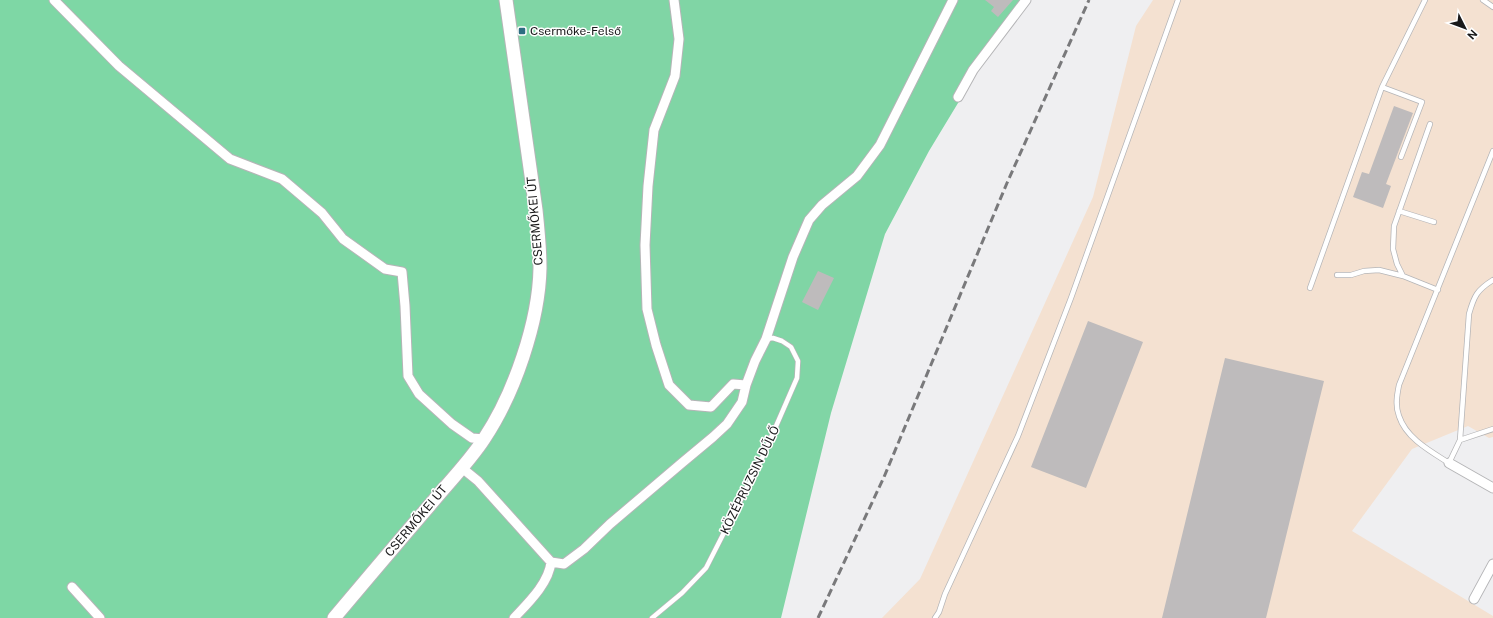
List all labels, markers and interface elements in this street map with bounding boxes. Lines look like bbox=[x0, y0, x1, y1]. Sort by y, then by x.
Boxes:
north arrow bbox=[1445, 8, 1485, 48]
place label: Csermőke-Felső bbox=[530, 24, 621, 38]
marker: Csermőke-Felső bbox=[517, 26, 527, 36]
text: N bbox=[1465, 27, 1480, 42]
street label: CSERMŐKEI ÚT bbox=[524, 176, 546, 266]
street label: KÖZÉPRUZSIN DŰLŐ bbox=[718, 423, 782, 537]
street label: CSERMŐKEI ÚT bbox=[382, 482, 450, 560]

